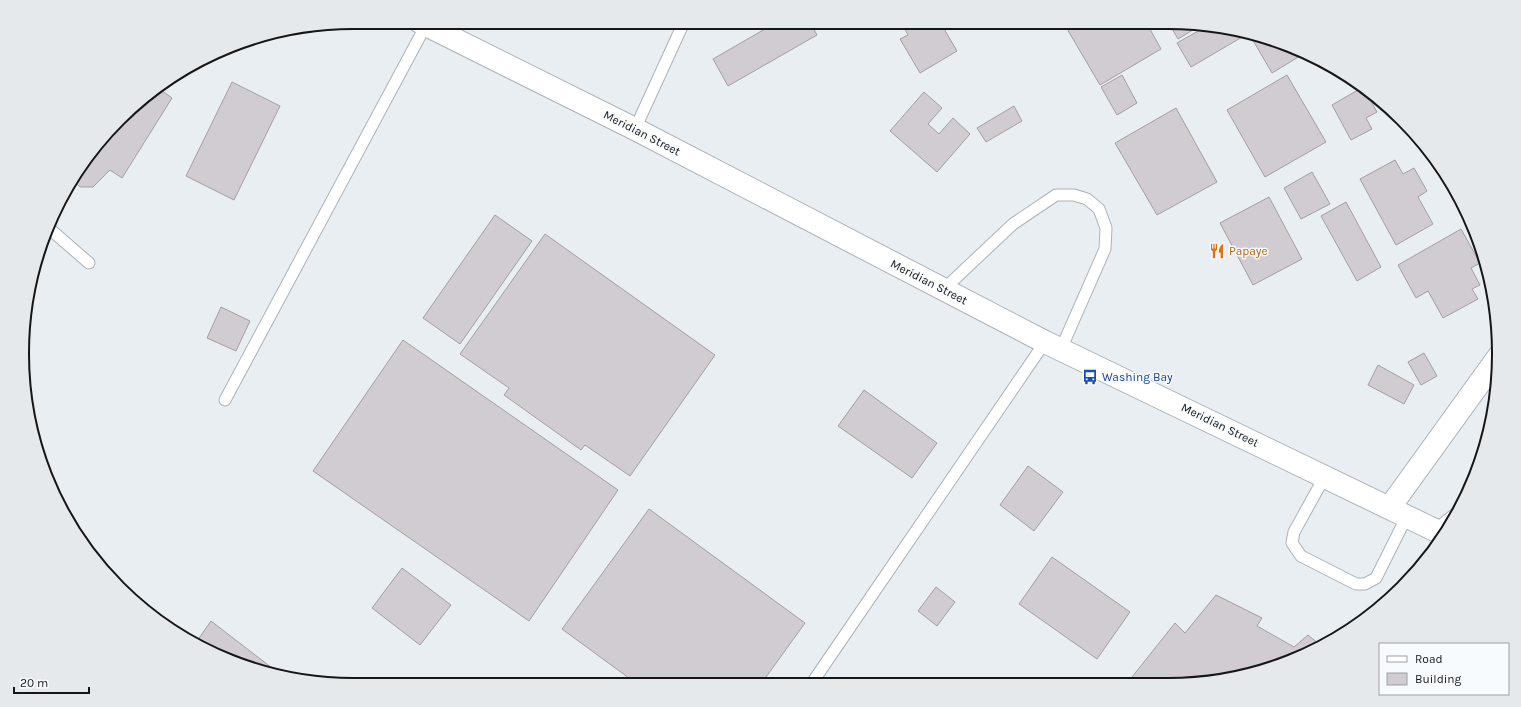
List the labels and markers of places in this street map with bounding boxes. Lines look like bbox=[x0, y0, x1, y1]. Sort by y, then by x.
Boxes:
restaurant icon: Papaye bbox=[1208, 242, 1226, 260]
place label: Papaye bbox=[1229, 244, 1268, 258]
bus stop icon: Washing Bay bbox=[1081, 368, 1099, 386]
place label: Washing Bay bbox=[1102, 370, 1173, 384]

